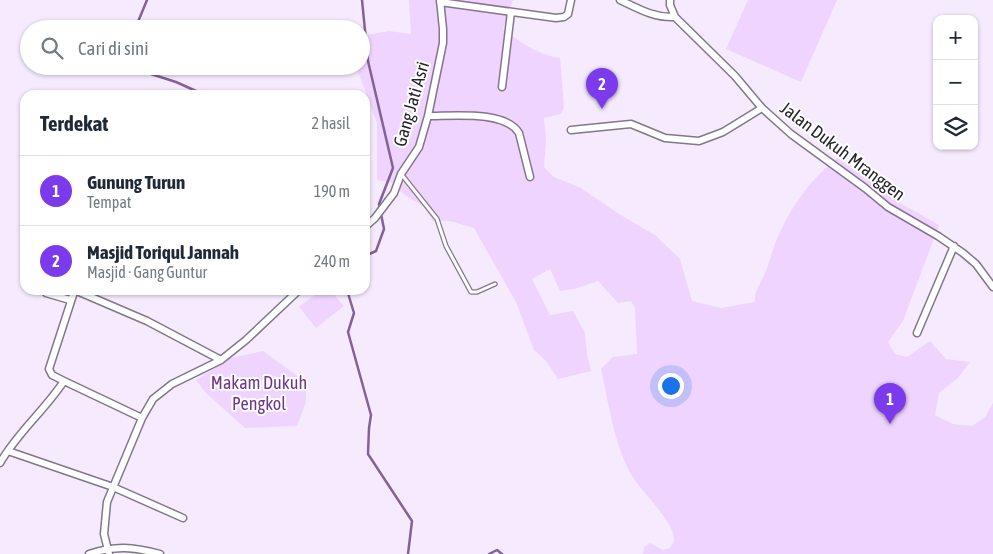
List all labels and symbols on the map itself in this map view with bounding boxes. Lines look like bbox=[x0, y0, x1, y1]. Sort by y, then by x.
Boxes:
street label: Gang Jati Asri bbox=[389, 59, 433, 149]
pin: 2 bbox=[586, 68, 618, 109]
street label: Jalan Dukuh Mranggen bbox=[776, 97, 910, 205]
park label: Makam Dukuh Pengkol bbox=[211, 372, 307, 414]
your location bbox=[658, 373, 684, 399]
pin: 1 bbox=[874, 383, 906, 424]

